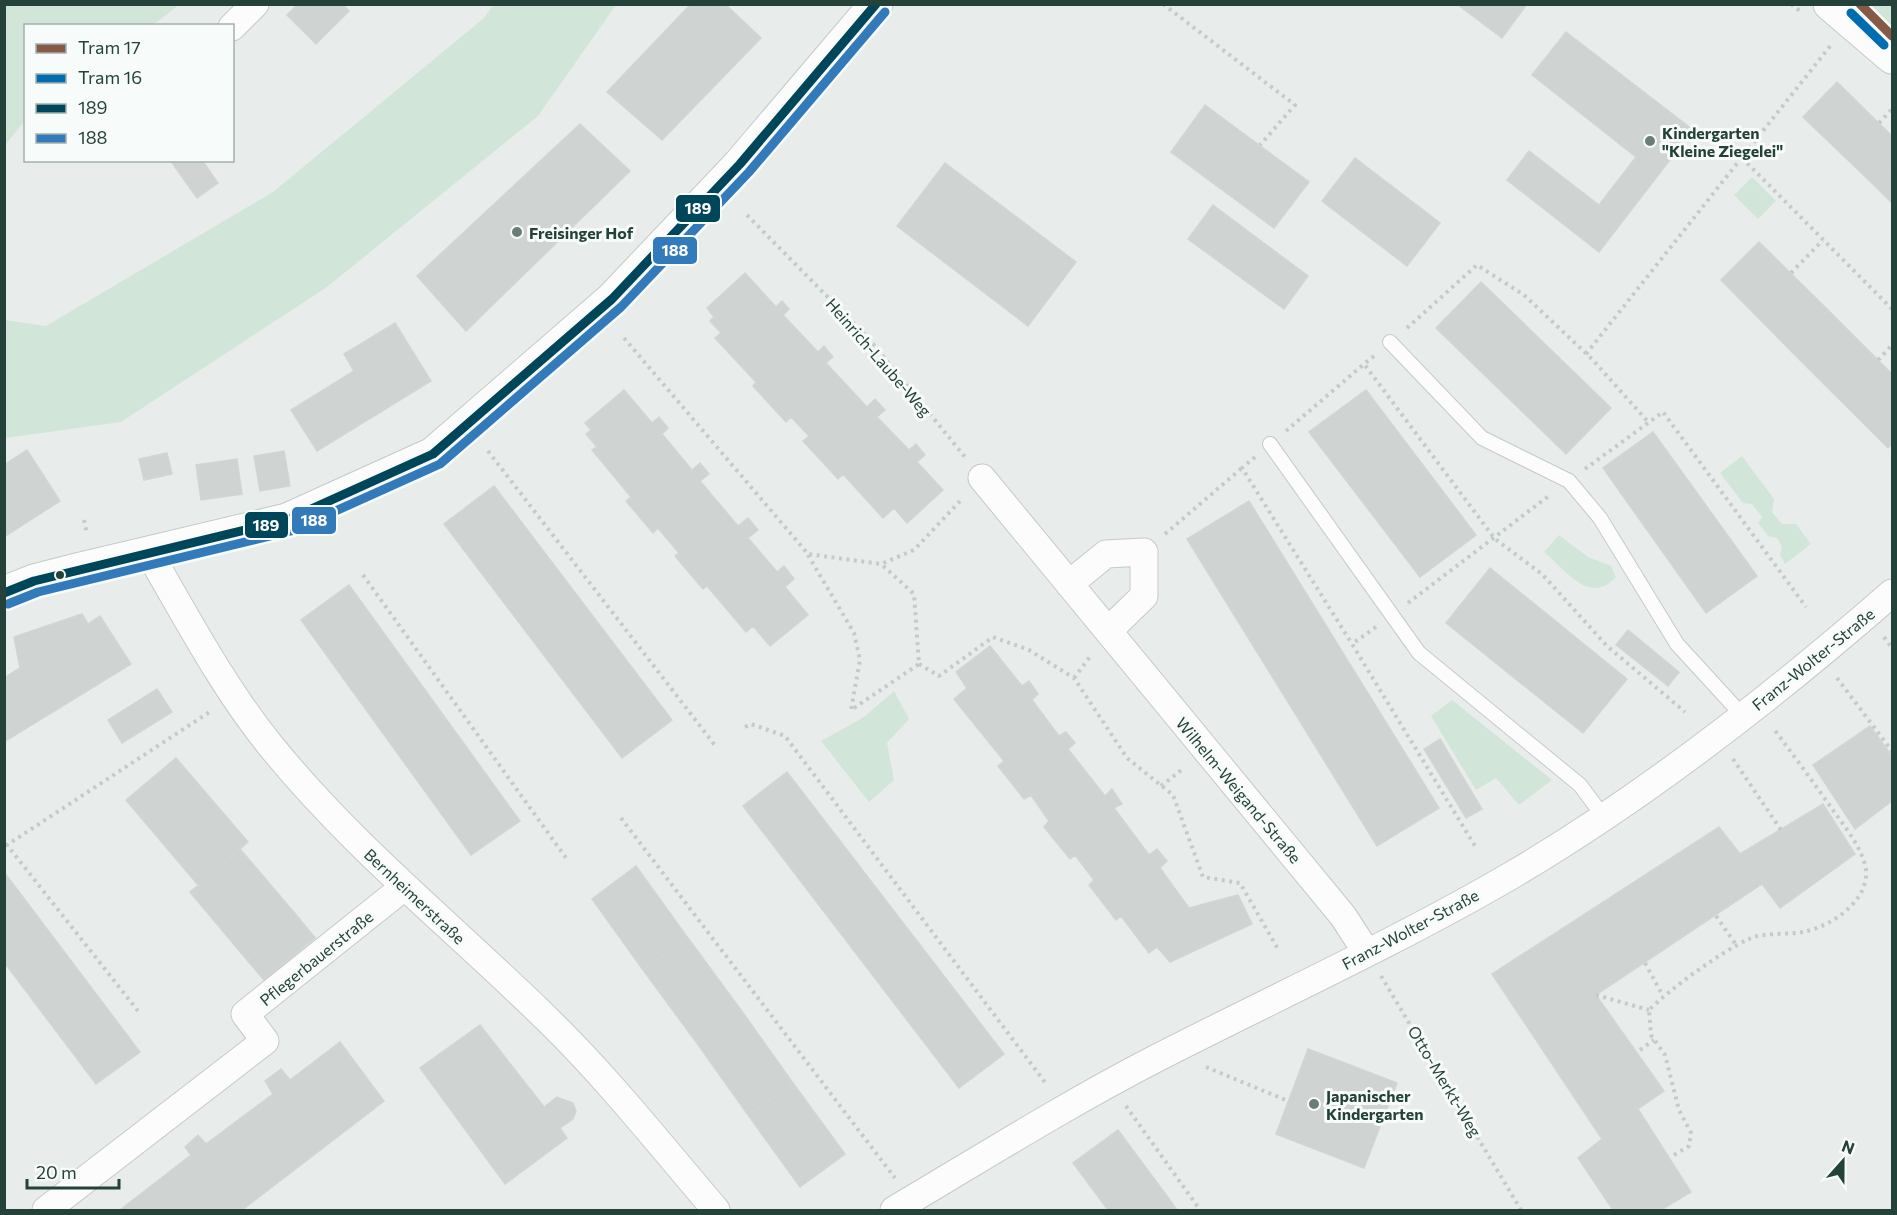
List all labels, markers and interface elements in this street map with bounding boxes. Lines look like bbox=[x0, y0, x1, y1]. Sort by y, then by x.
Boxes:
legend bbox=[24, 24, 234, 162]
text: Tram 17 bbox=[78, 36, 141, 58]
text: Tram 16 bbox=[78, 66, 142, 88]
text: 189 bbox=[78, 96, 108, 118]
place label: Kindergarten "Kleine Ziegelei" bbox=[1662, 123, 1783, 160]
text: 188 bbox=[78, 126, 108, 148]
marker: Kindergarten "Kleine Ziegelei" bbox=[1643, 134, 1657, 148]
line badge: 189 bbox=[675, 194, 721, 223]
text: 189 bbox=[684, 198, 712, 217]
place label: Freisinger Hof bbox=[529, 223, 634, 242]
marker: Freisinger Hof bbox=[510, 225, 524, 239]
line badge: 188 bbox=[652, 236, 698, 265]
text: 188 bbox=[661, 240, 689, 259]
street label: Heinrich-Laube-Weg bbox=[822, 294, 936, 420]
line badge: 188 bbox=[291, 506, 337, 535]
text: 188 bbox=[300, 510, 328, 529]
line badge: 189 bbox=[244, 511, 289, 539]
text: 189 bbox=[252, 515, 280, 534]
unlabelled marker bbox=[54, 569, 66, 581]
street label: Franz-Wolter-Straße bbox=[1748, 604, 1878, 714]
street label: Wilhelm-Weigand-Straße bbox=[1172, 713, 1306, 867]
street label: Bernheimerstraße bbox=[361, 844, 469, 948]
street label: Franz-Wolter-Straße bbox=[1338, 885, 1482, 973]
street label: Pflegerbauerstraße bbox=[256, 907, 376, 1009]
street label: Otto-Merkt-Weg bbox=[1404, 1022, 1486, 1140]
place label: Japanischer Kindergarten bbox=[1326, 1086, 1423, 1123]
marker: Japanischer Kindergarten bbox=[1307, 1097, 1321, 1111]
north arrow bbox=[1813, 1131, 1873, 1191]
text: N bbox=[1840, 1136, 1858, 1158]
scale bar bbox=[27, 1152, 118, 1190]
text: 20 m bbox=[36, 1161, 77, 1183]

